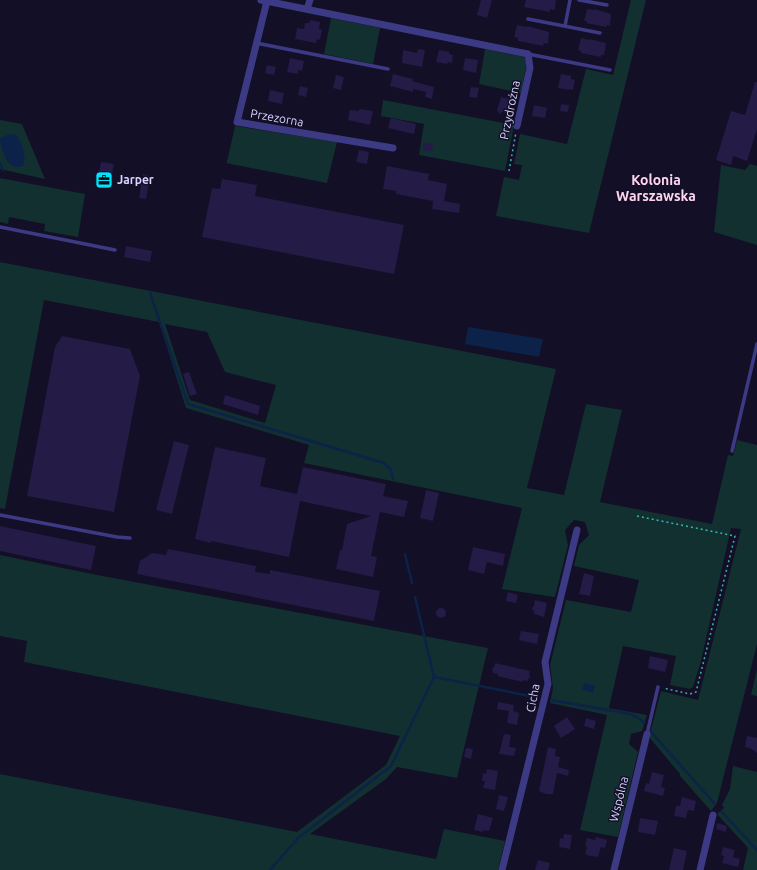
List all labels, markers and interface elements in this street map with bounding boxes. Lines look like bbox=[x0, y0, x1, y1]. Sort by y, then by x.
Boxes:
street label: Przydrożna bbox=[497, 79, 522, 141]
street label: Przezorna bbox=[249, 106, 305, 129]
office icon: Jarper bbox=[94, 170, 114, 190]
district label: Kolonia Warszawska bbox=[616, 172, 696, 204]
place label: Jarper bbox=[117, 173, 154, 186]
street label: Cicha bbox=[523, 682, 542, 713]
street label: Wspólna bbox=[607, 775, 630, 823]

